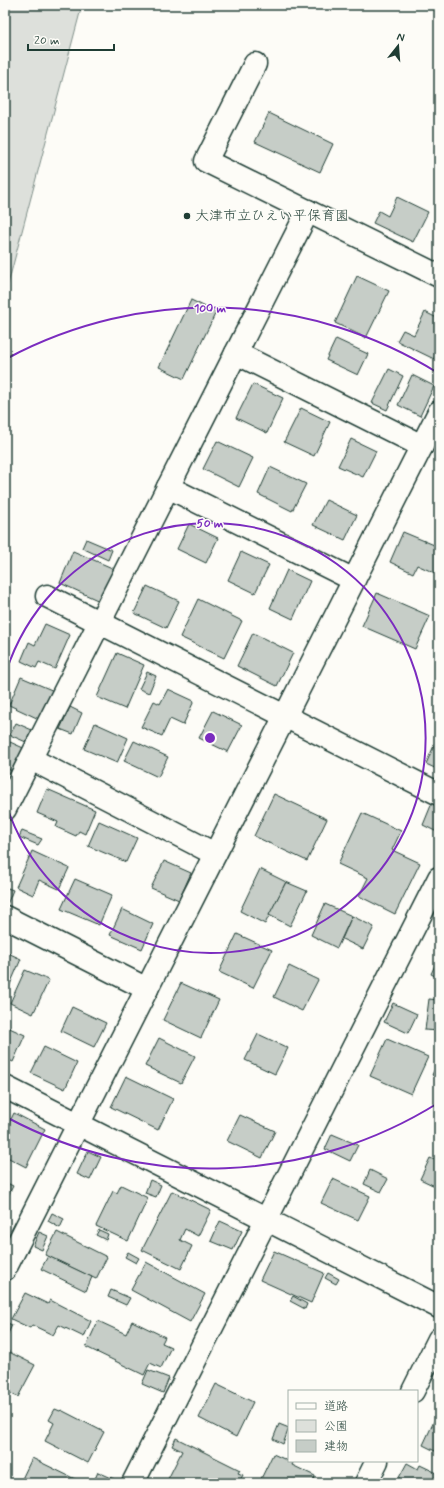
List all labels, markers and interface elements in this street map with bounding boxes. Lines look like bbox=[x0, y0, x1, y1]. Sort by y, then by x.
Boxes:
scale bar bbox=[28, 26, 114, 52]
north arrow bbox=[378, 26, 418, 66]
text: N bbox=[395, 30, 406, 45]
text: 20 m bbox=[34, 33, 60, 49]
place label: 大津市立ひえい平保育園 bbox=[195, 207, 349, 225]
marker: 大津市立ひえい平保育園 bbox=[182, 211, 192, 221]
text: 100 m bbox=[194, 301, 227, 317]
text: 50 m bbox=[197, 516, 224, 532]
centre of rings bbox=[203, 731, 217, 745]
legend bbox=[288, 1390, 418, 1462]
text: 道路 bbox=[324, 1399, 348, 1415]
text: 公園 bbox=[324, 1419, 348, 1435]
text: 建物 bbox=[324, 1439, 348, 1455]

